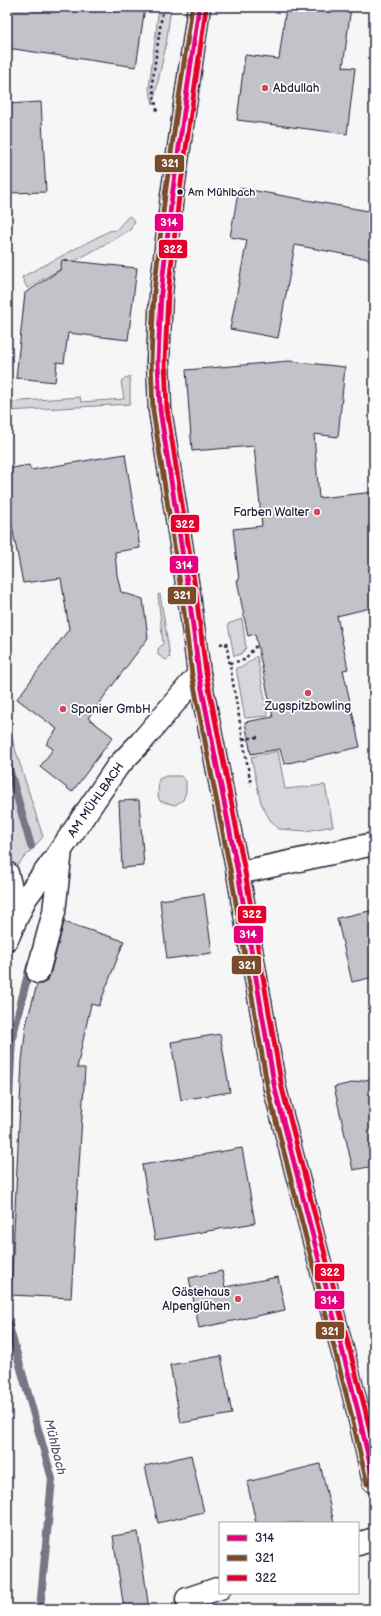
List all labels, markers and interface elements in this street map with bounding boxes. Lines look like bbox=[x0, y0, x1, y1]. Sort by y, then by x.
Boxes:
place label: Abdullah bbox=[273, 81, 320, 96]
marker: Abdullah bbox=[260, 83, 270, 93]
line badge: 321 bbox=[154, 154, 185, 173]
text: 321 bbox=[161, 157, 179, 170]
place label: Am Mühlbach bbox=[188, 186, 255, 199]
marker: Am Mühlbach bbox=[175, 187, 185, 197]
line badge: 314 bbox=[154, 213, 184, 232]
text: 314 bbox=[160, 216, 178, 229]
line badge: 322 bbox=[158, 239, 188, 259]
text: 322 bbox=[163, 243, 183, 256]
place label: Farben Walter bbox=[233, 505, 310, 520]
marker: Farben Walter bbox=[312, 507, 322, 517]
line badge: 322 bbox=[170, 514, 200, 533]
text: 322 bbox=[175, 518, 195, 531]
line badge: 314 bbox=[169, 555, 199, 574]
text: 314 bbox=[175, 559, 193, 572]
line badge: 321 bbox=[167, 586, 197, 605]
text: 321 bbox=[173, 589, 191, 602]
marker: Zugspitzbowling bbox=[303, 688, 313, 698]
place label: Zugspitzbowling bbox=[264, 699, 351, 714]
place label: Spanier GmbH bbox=[71, 702, 151, 717]
marker: Spanier GmbH bbox=[58, 704, 68, 714]
street label: AM MÜHLBACH bbox=[64, 759, 127, 840]
line badge: 322 bbox=[237, 905, 267, 924]
text: 322 bbox=[242, 908, 262, 921]
line badge: 314 bbox=[233, 925, 264, 944]
text: 314 bbox=[239, 928, 257, 941]
line badge: 321 bbox=[231, 955, 262, 975]
text: 321 bbox=[238, 959, 256, 972]
line badge: 322 bbox=[314, 1263, 345, 1282]
text: 322 bbox=[320, 1266, 340, 1279]
place label: Gästehaus Alpenglühen bbox=[162, 1285, 230, 1314]
line badge: 314 bbox=[314, 1290, 345, 1310]
marker: Gästehaus Alpenglühen bbox=[233, 1294, 243, 1304]
text: 314 bbox=[320, 1294, 338, 1307]
line badge: 321 bbox=[315, 1321, 345, 1340]
text: 321 bbox=[321, 1325, 339, 1338]
water label: Mühlbach bbox=[40, 1417, 70, 1477]
legend bbox=[219, 1522, 359, 1594]
text: 314 bbox=[255, 1531, 275, 1546]
text: 321 bbox=[255, 1551, 274, 1566]
text: 322 bbox=[255, 1571, 277, 1586]

